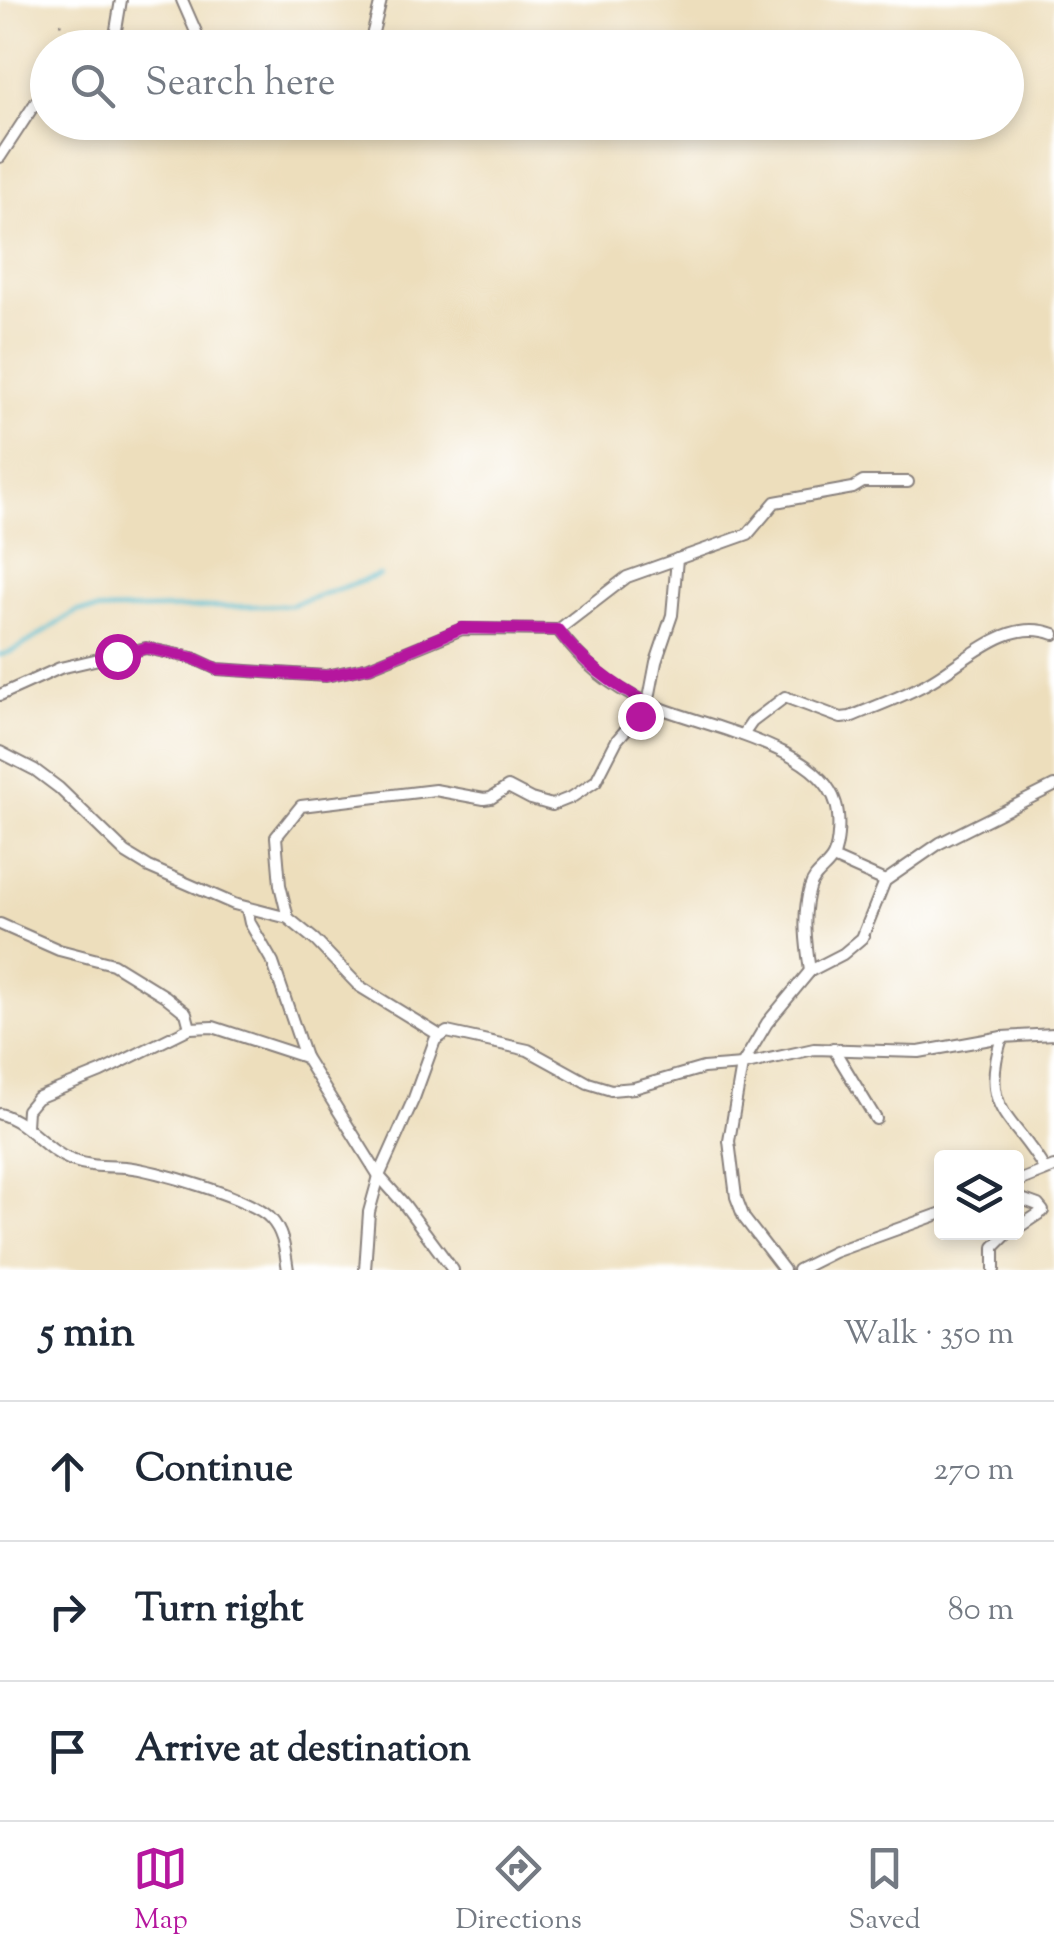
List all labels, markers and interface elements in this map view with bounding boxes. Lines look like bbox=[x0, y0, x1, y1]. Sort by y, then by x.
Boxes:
search box bbox=[30, 30, 1024, 140]
icon: search bbox=[65, 58, 120, 113]
text: Search here bbox=[145, 58, 336, 112]
route start bbox=[95, 634, 141, 680]
route end bbox=[618, 694, 664, 740]
map controls bbox=[934, 1150, 1024, 1240]
button: layers bbox=[934, 1150, 1024, 1240]
text: 5 min bbox=[40, 1305, 135, 1365]
text: Walk · 350 m bbox=[843, 1312, 1014, 1358]
icon: ahead bbox=[40, 1444, 95, 1499]
text: Continue bbox=[135, 1444, 293, 1498]
text: 270 m bbox=[933, 1448, 1014, 1494]
icon: right bbox=[40, 1584, 95, 1639]
text: Turn right bbox=[135, 1584, 303, 1638]
text: 80 m bbox=[948, 1588, 1014, 1634]
icon: arrive bbox=[40, 1724, 95, 1779]
text: Arrive at destination bbox=[135, 1724, 471, 1778]
tab: Map bbox=[133, 1841, 188, 1941]
tab: Directions bbox=[455, 1841, 582, 1941]
tab: Saved bbox=[849, 1841, 921, 1941]

